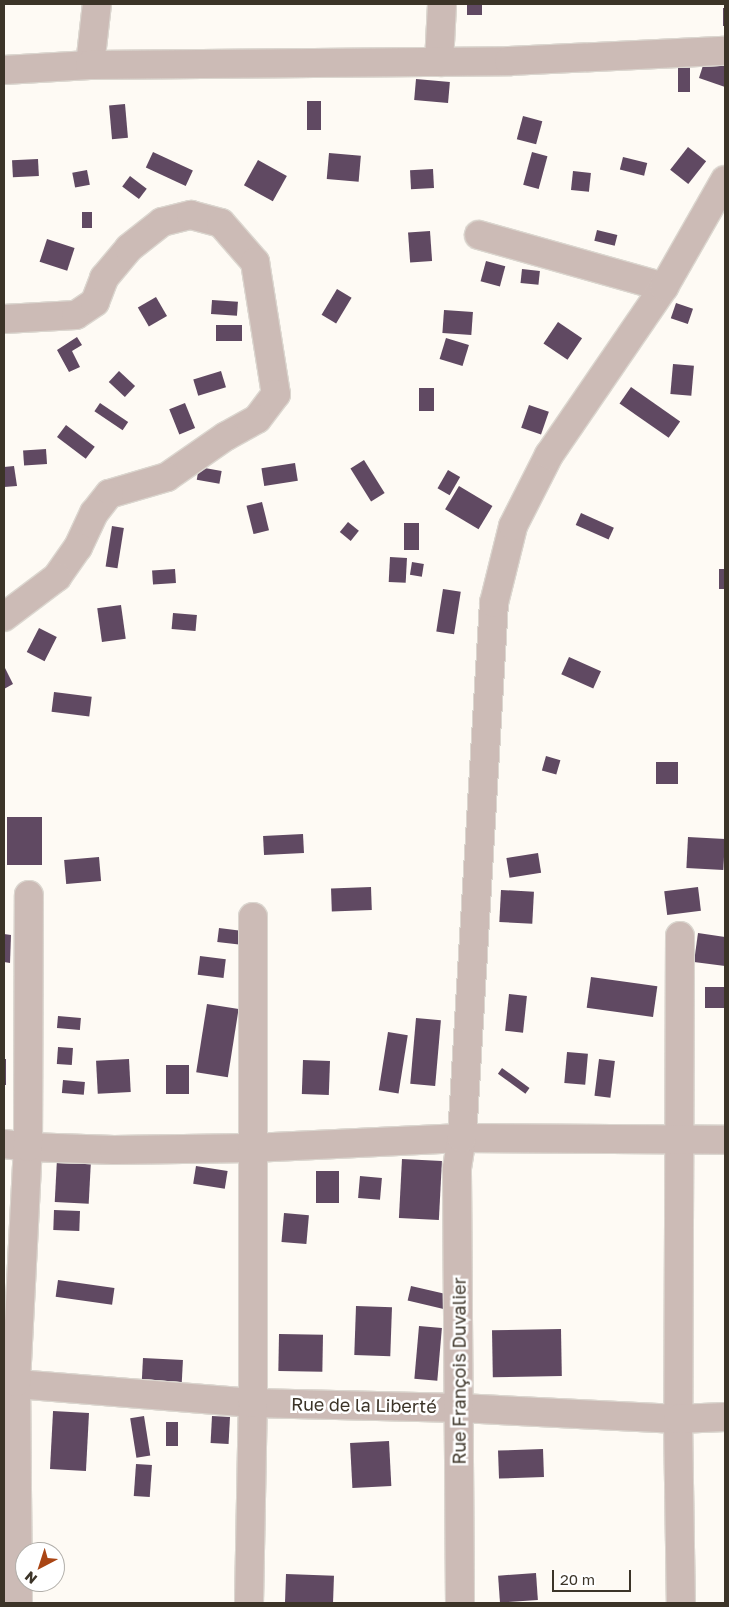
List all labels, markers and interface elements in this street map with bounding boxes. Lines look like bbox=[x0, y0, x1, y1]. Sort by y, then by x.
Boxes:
street label: Rue François Duvalier bbox=[448, 1277, 470, 1465]
street label: Rue de la Liberté bbox=[291, 1393, 437, 1417]
north arrow bbox=[15, 1542, 65, 1592]
scale bar bbox=[554, 1560, 633, 1592]
text: N bbox=[21, 1568, 40, 1588]
text: 20 m bbox=[560, 1570, 595, 1588]

